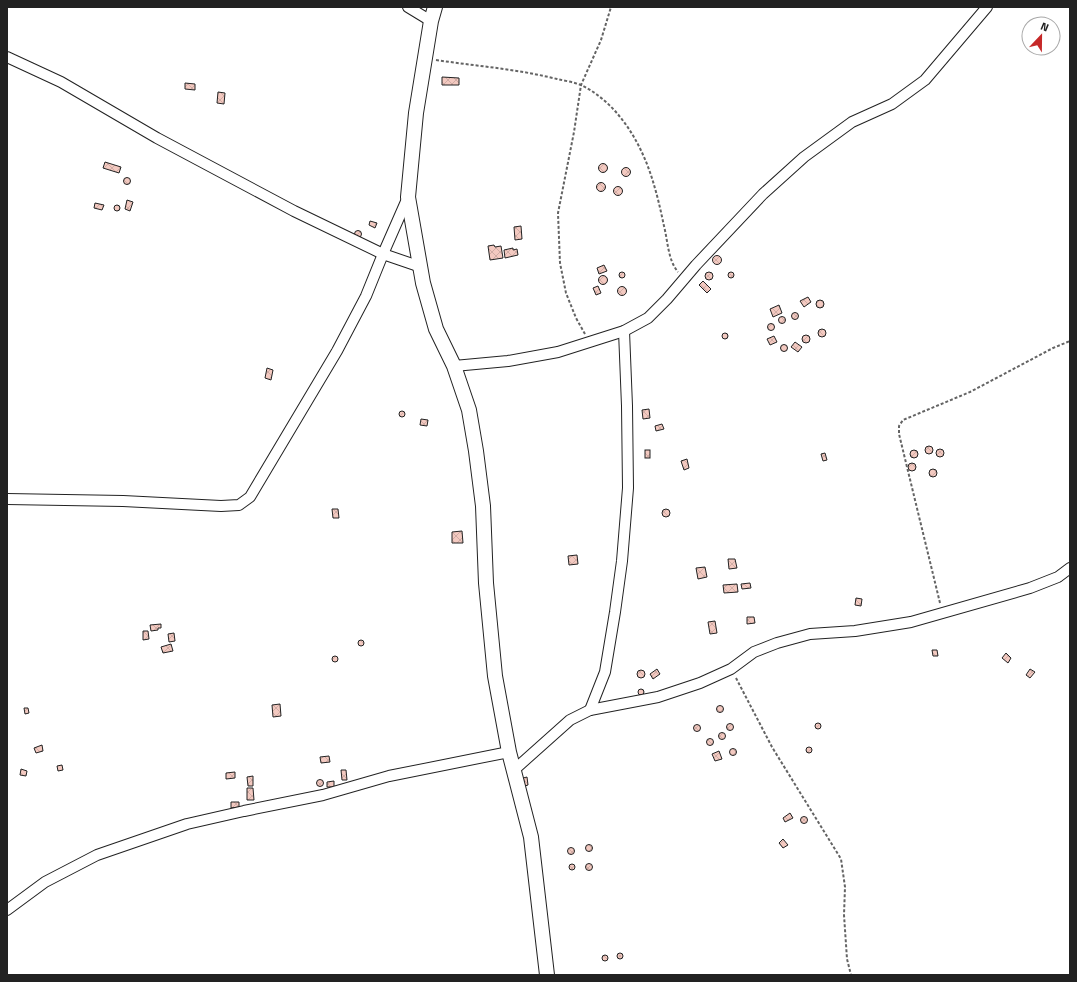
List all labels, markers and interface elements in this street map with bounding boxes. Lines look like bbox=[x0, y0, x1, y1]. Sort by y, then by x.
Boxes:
north arrow bbox=[1021, 16, 1061, 56]
text: N bbox=[1038, 18, 1051, 36]

